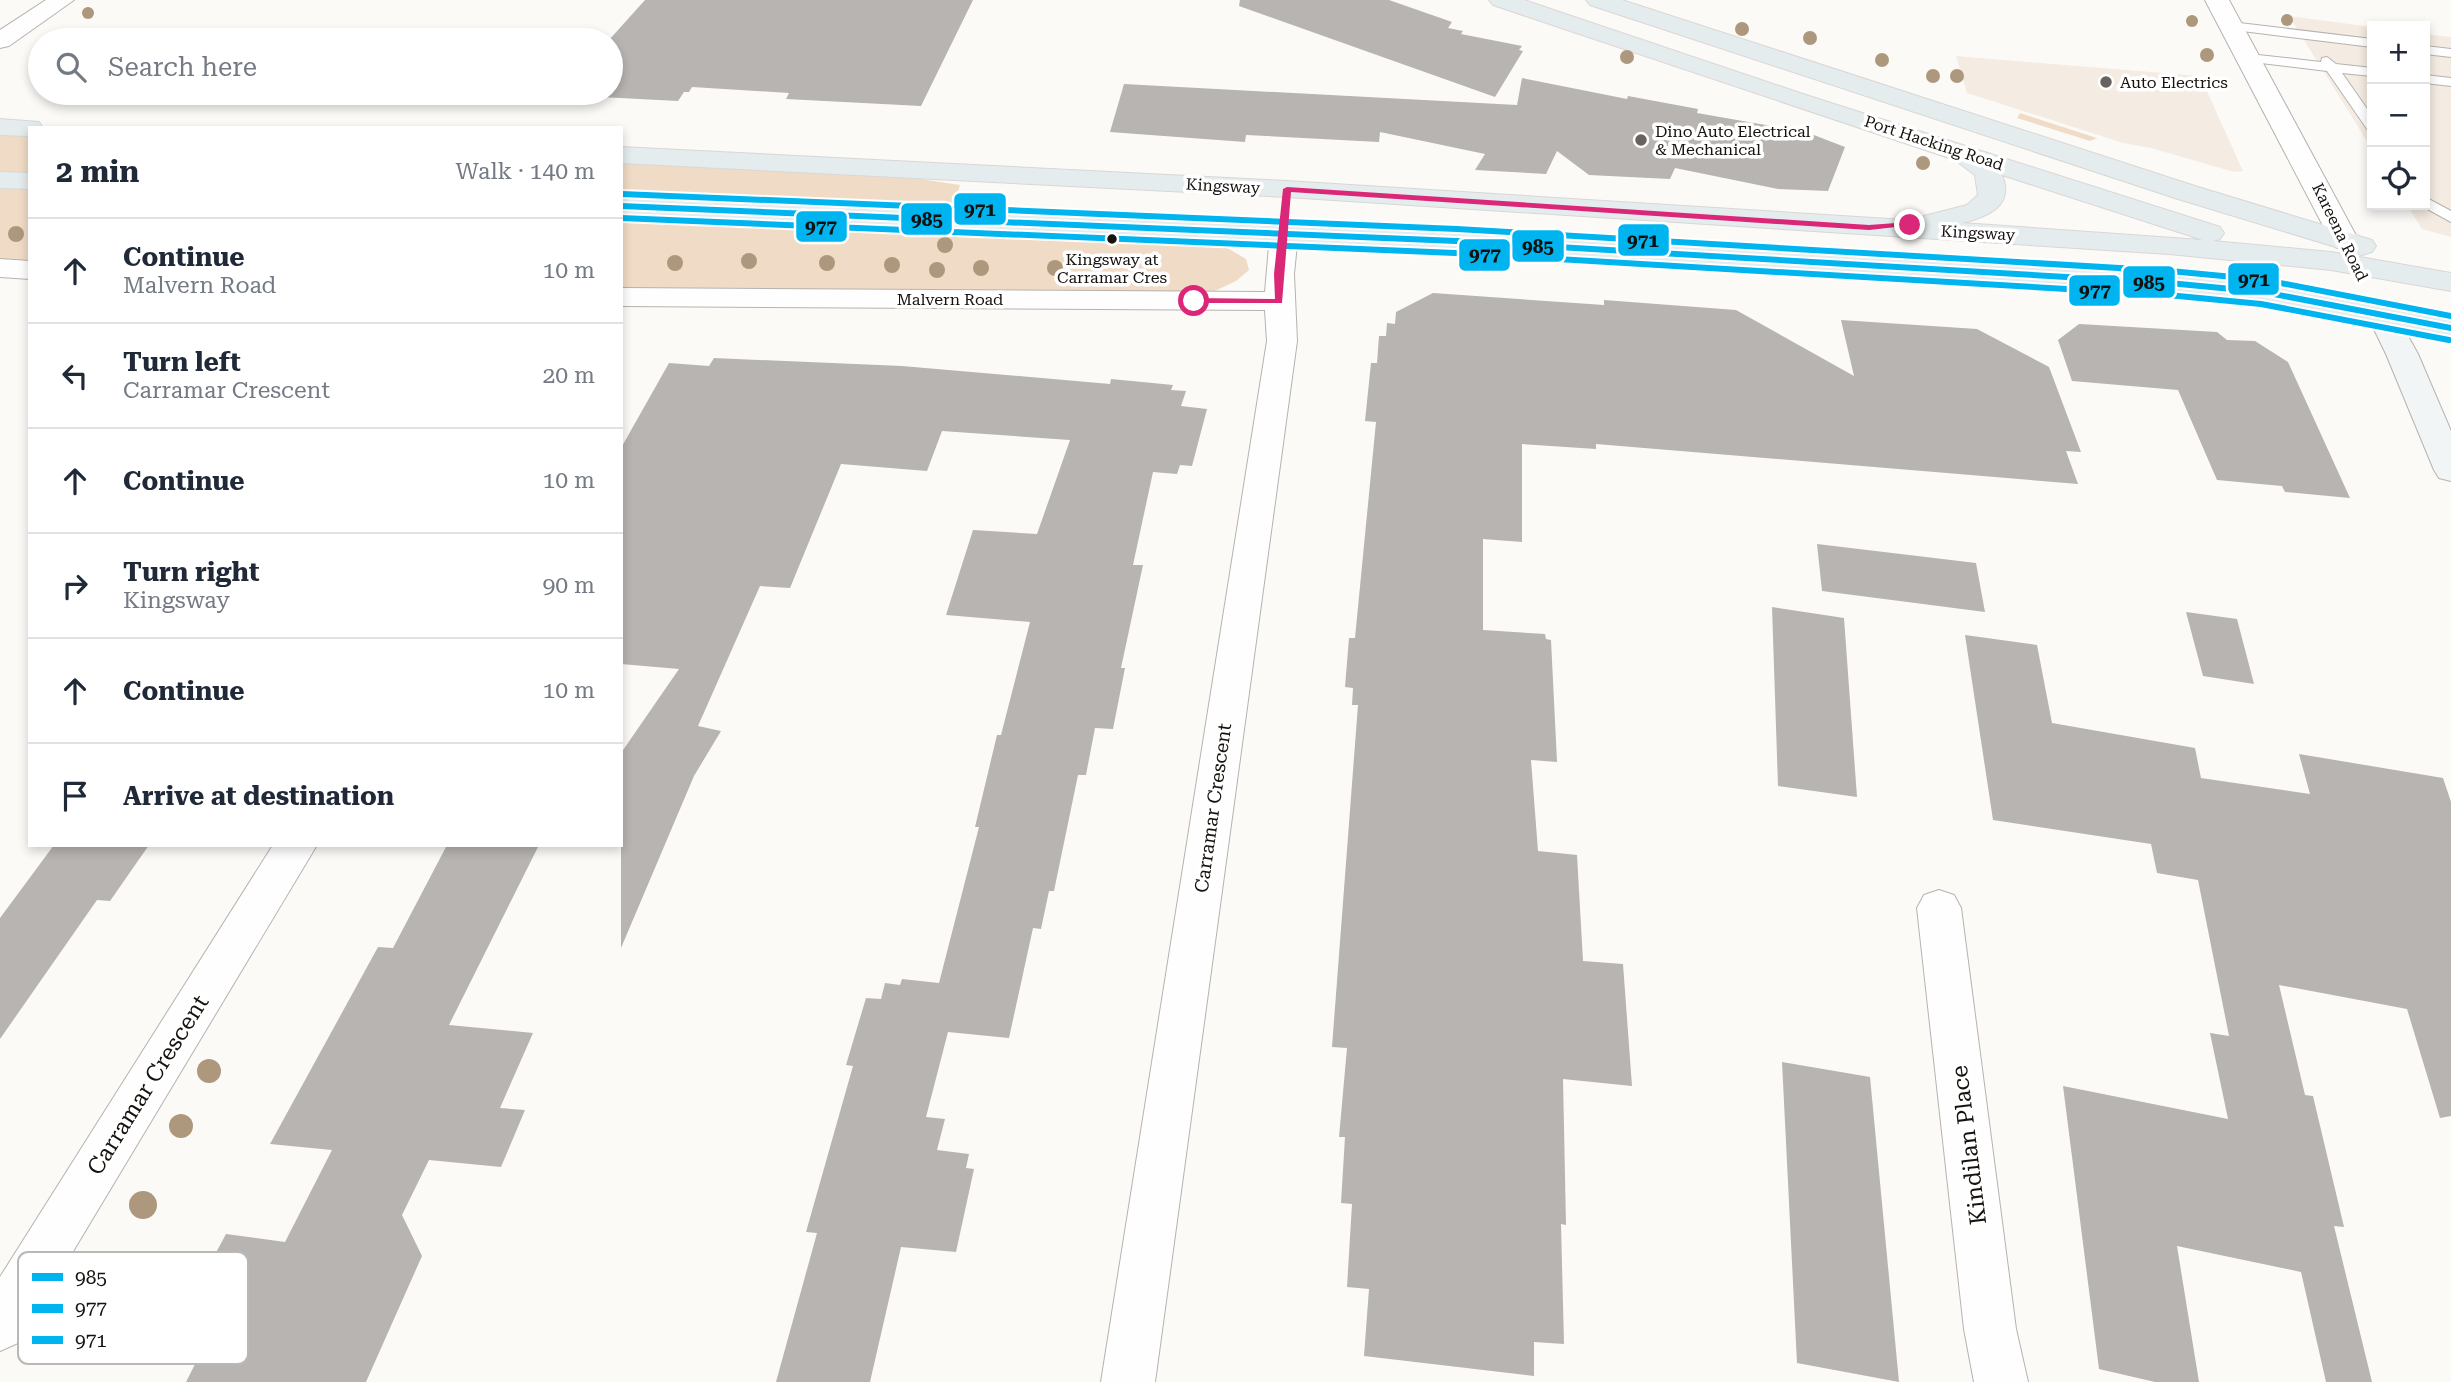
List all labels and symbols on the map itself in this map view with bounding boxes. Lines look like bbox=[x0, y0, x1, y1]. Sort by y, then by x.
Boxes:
place label: Auto Electrics bbox=[2120, 73, 2228, 92]
marker: Auto Electrics bbox=[2098, 74, 2114, 90]
street label: Port Hacking Road bbox=[1862, 112, 2006, 174]
place label: Dino Auto Electrical & Mechanical bbox=[1655, 122, 1811, 159]
marker: Dino Auto Electrical & Mechanical bbox=[1633, 132, 1649, 148]
street label: Kingsway bbox=[1185, 175, 1261, 197]
street label: Kareena Road bbox=[2308, 180, 2372, 284]
line badge: 971 bbox=[953, 192, 1007, 226]
text: 971 bbox=[964, 198, 996, 221]
line badge: 985 bbox=[900, 202, 953, 236]
text: 985 bbox=[911, 208, 943, 231]
route end bbox=[1894, 209, 1925, 240]
line badge: 977 bbox=[795, 210, 848, 243]
text: 977 bbox=[805, 215, 837, 238]
street label: Kingsway bbox=[1940, 222, 2016, 244]
line badge: 971 bbox=[1617, 223, 1670, 257]
line badge: 985 bbox=[1511, 229, 1565, 263]
text: 971 bbox=[1627, 229, 1659, 252]
marker: Kingsway at Carramar Cres bbox=[1105, 232, 1119, 246]
text: 985 bbox=[1522, 235, 1554, 258]
line badge: 977 bbox=[1458, 238, 1511, 272]
text: 977 bbox=[1469, 243, 1501, 266]
place label: Kingsway at Carramar Cres bbox=[1057, 250, 1167, 287]
line badge: 971 bbox=[2227, 262, 2280, 296]
line badge: 985 bbox=[2122, 265, 2176, 299]
text: 971 bbox=[2238, 268, 2270, 291]
text: 985 bbox=[2133, 271, 2165, 294]
line badge: 977 bbox=[2068, 274, 2121, 307]
text: 977 bbox=[2079, 279, 2111, 302]
route start bbox=[1178, 285, 1209, 316]
street label: Malvern Road bbox=[897, 290, 1003, 309]
street label: Carramar Crescent bbox=[1190, 722, 1236, 894]
street label: Carramar Crescent bbox=[82, 990, 215, 1180]
street label: Kindilan Place bbox=[1946, 1064, 1992, 1226]
legend bbox=[18, 1252, 248, 1364]
text: 985 bbox=[75, 1266, 107, 1289]
text: 977 bbox=[75, 1297, 107, 1320]
text: 971 bbox=[75, 1329, 107, 1352]

